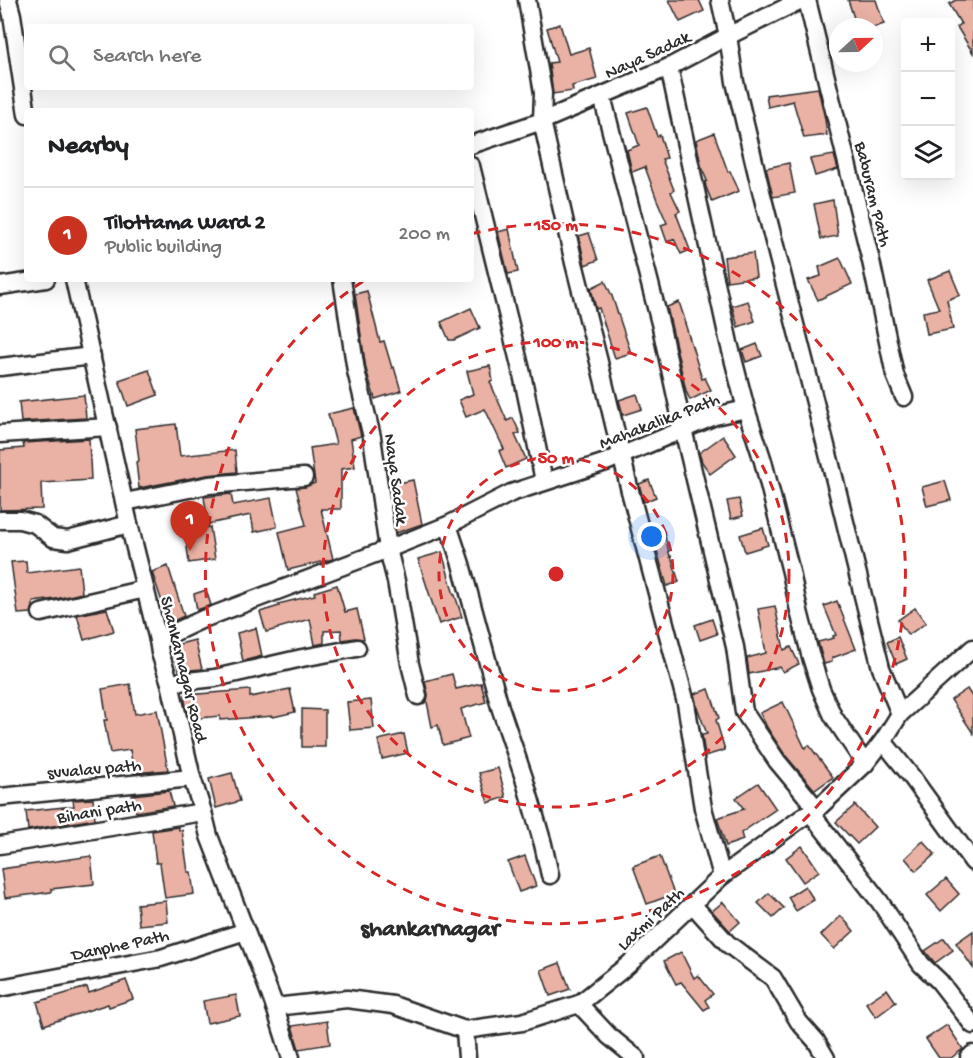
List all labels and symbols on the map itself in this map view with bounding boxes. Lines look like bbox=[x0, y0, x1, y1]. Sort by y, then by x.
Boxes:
north arrow bbox=[829, 18, 883, 72]
street label: Naya Sadak bbox=[602, 27, 696, 85]
street label: Baburam Path bbox=[848, 139, 895, 250]
text: 150 m bbox=[533, 216, 578, 237]
text: 100 m bbox=[533, 333, 579, 354]
street label: Mahakalika Path bbox=[597, 390, 723, 455]
street label: Naya Sadak bbox=[378, 432, 412, 528]
text: 50 m bbox=[538, 449, 575, 470]
pin: 1 bbox=[170, 502, 210, 551]
your location bbox=[637, 522, 666, 551]
centre of rings bbox=[546, 564, 566, 584]
street label: Shankarnagar Road bbox=[154, 594, 211, 746]
street label: svvalav path bbox=[46, 756, 143, 785]
street label: Bihani path bbox=[55, 795, 144, 830]
street label: Laxmi Path bbox=[614, 883, 690, 956]
district label: shankarnagar bbox=[360, 916, 502, 945]
street label: Danphe Path bbox=[69, 926, 172, 967]

